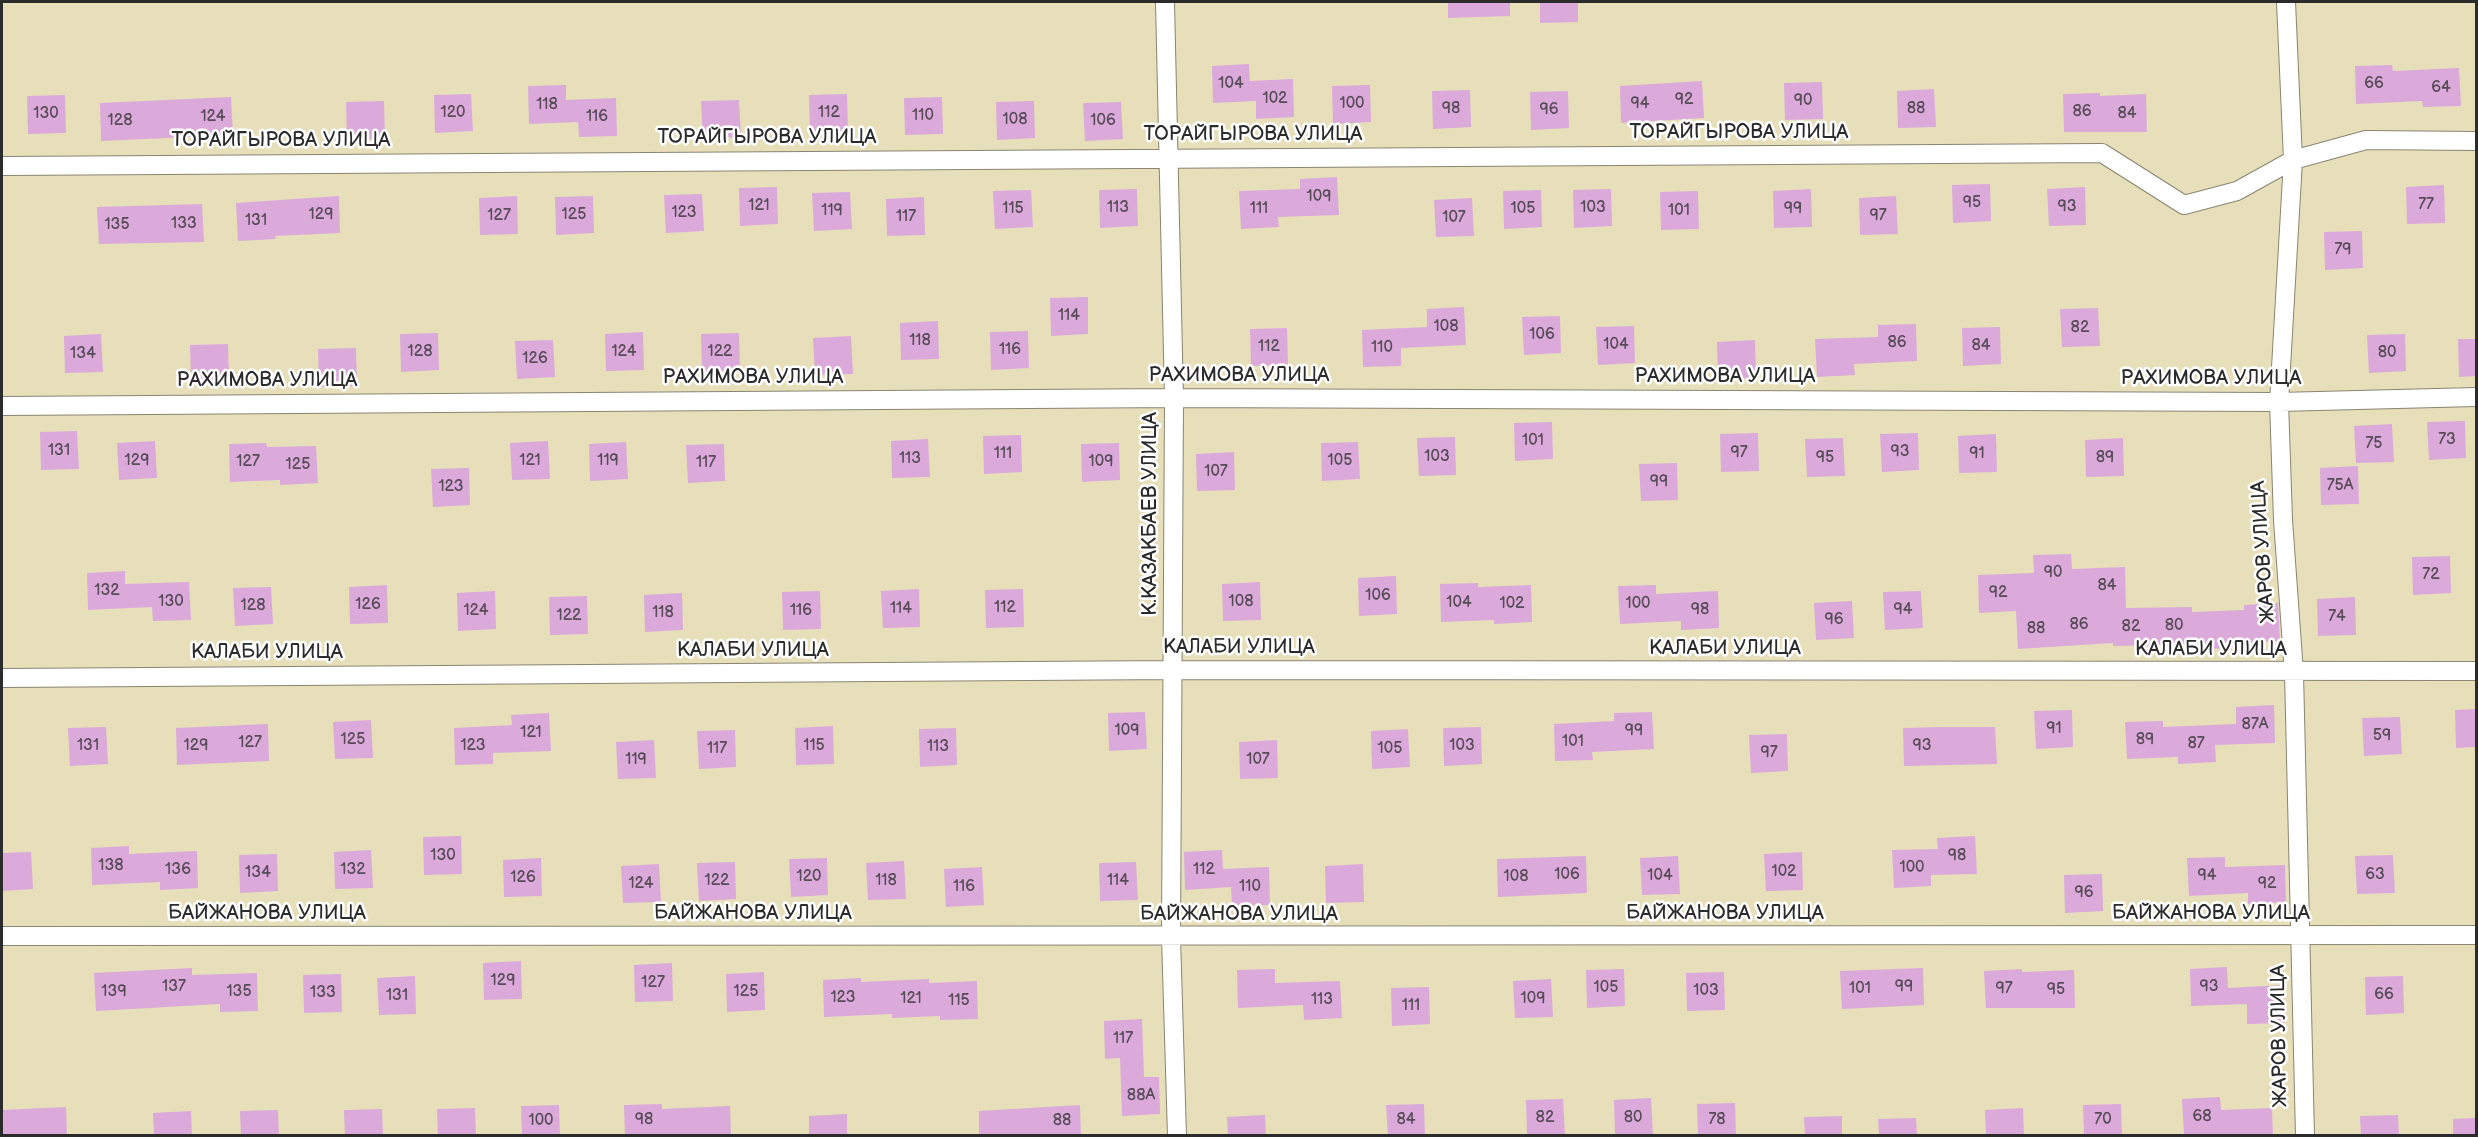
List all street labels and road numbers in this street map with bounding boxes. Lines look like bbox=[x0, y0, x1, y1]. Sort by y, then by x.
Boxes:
street label: ТОРАЙГЫРОВА УЛИЦА bbox=[1630, 121, 1848, 145]
street label: ТОРАЙГЫРОВА УЛИЦА bbox=[1144, 123, 1362, 147]
street label: ТОРАЙГЫРОВА УЛИЦА bbox=[658, 126, 876, 150]
street label: ТОРАЙГЫРОВА УЛИЦА bbox=[172, 129, 390, 153]
street label: РАХИМОВА УЛИЦА bbox=[1149, 364, 1329, 388]
street label: РАХИМОВА УЛИЦА bbox=[1635, 365, 1815, 389]
street label: РАХИМОВА УЛИЦА bbox=[663, 366, 843, 390]
street label: РАХИМОВА УЛИЦА bbox=[2121, 367, 2301, 391]
street label: РАХИМОВА УЛИЦА bbox=[177, 369, 357, 393]
street label: К.КАЗАКБАЕВ УЛИЦА bbox=[1139, 412, 1163, 616]
street label: ЖАРОВ УЛИЦА bbox=[2247, 480, 2281, 624]
street label: КАЛАБИ УЛИЦА bbox=[1163, 636, 1315, 660]
street label: КАЛАБИ УЛИЦА bbox=[1649, 637, 1801, 661]
street label: КАЛАБИ УЛИЦА bbox=[2135, 638, 2287, 662]
street label: КАЛАБИ УЛИЦА bbox=[677, 639, 829, 663]
street label: КАЛАБИ УЛИЦА bbox=[191, 641, 343, 665]
street label: БАЙЖАНОВА УЛИЦА bbox=[168, 902, 366, 926]
street label: БАЙЖАНОВА УЛИЦА bbox=[654, 902, 852, 926]
street label: БАЙЖАНОВА УЛИЦА bbox=[1626, 902, 1824, 926]
street label: БАЙЖАНОВА УЛИЦА bbox=[2112, 902, 2310, 926]
street label: БАЙЖАНОВА УЛИЦА bbox=[1140, 903, 1338, 927]
street label: ЖАРОВ УЛИЦА bbox=[2267, 964, 2293, 1108]

